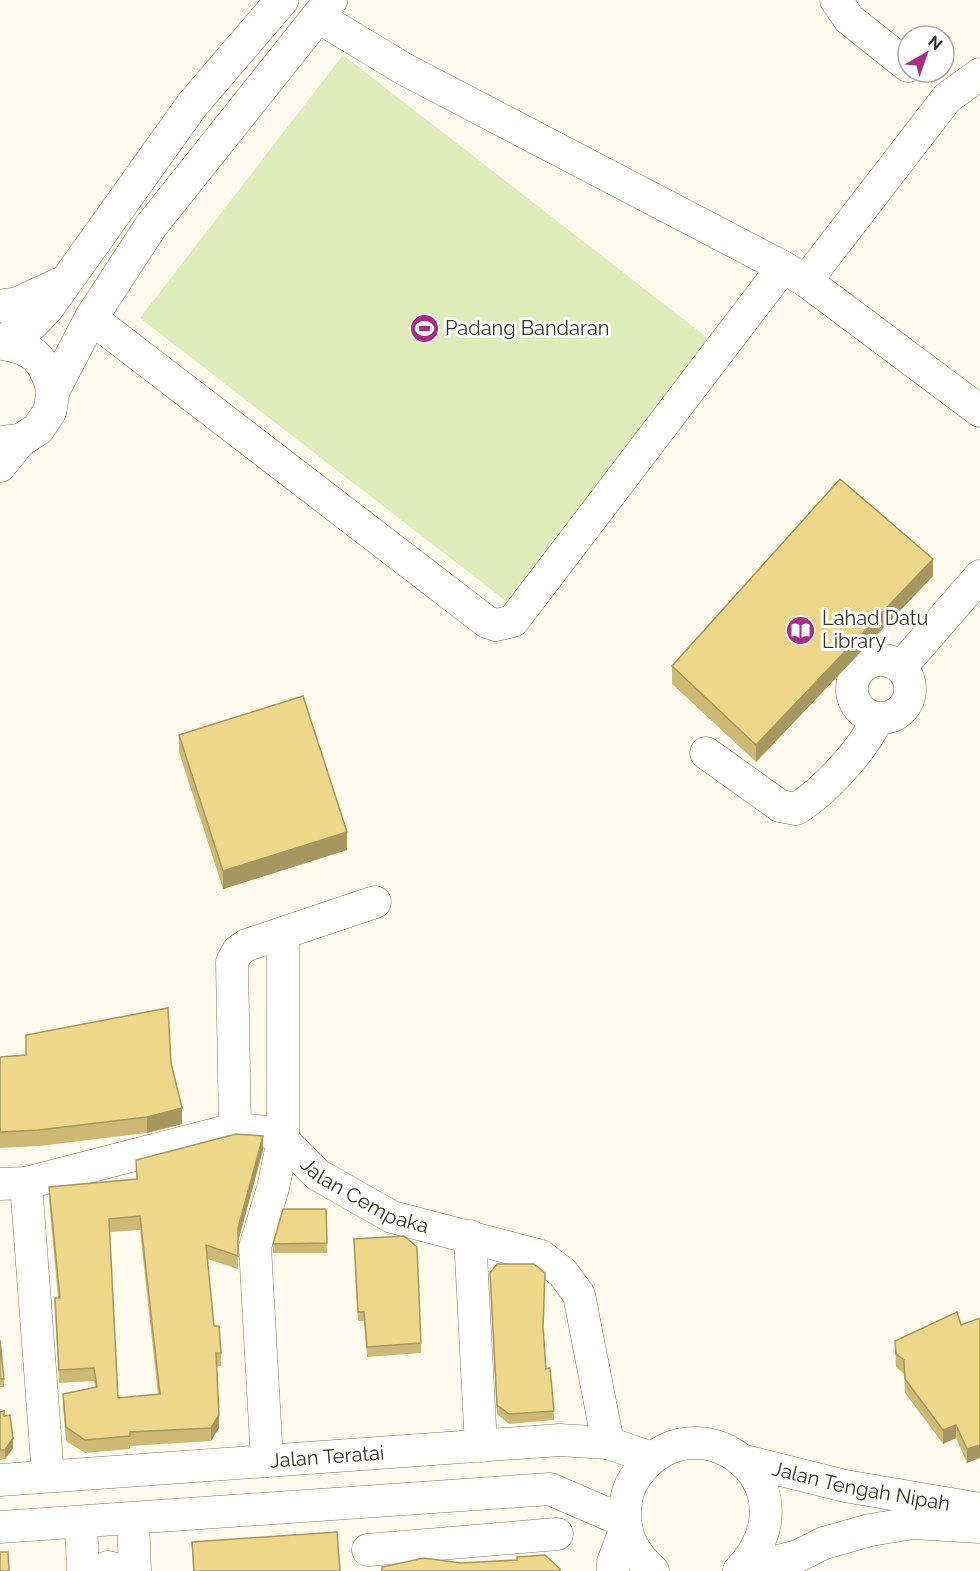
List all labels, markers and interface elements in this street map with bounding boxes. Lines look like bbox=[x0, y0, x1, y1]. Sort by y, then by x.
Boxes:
north arrow bbox=[896, 24, 956, 84]
text: N bbox=[925, 32, 946, 54]
sports icon: Padang Bandaran bbox=[408, 312, 440, 344]
place label: Padang Bandaran bbox=[445, 316, 609, 340]
place label: Lahad Datu Library bbox=[822, 606, 928, 653]
library icon: Lahad Datu Library bbox=[785, 614, 817, 646]
street label: Jalan Cempaka bbox=[296, 1153, 431, 1238]
street label: Jalan Teratai bbox=[269, 1441, 385, 1473]
street label: Jalan Tengah Nipah bbox=[770, 1456, 952, 1516]

